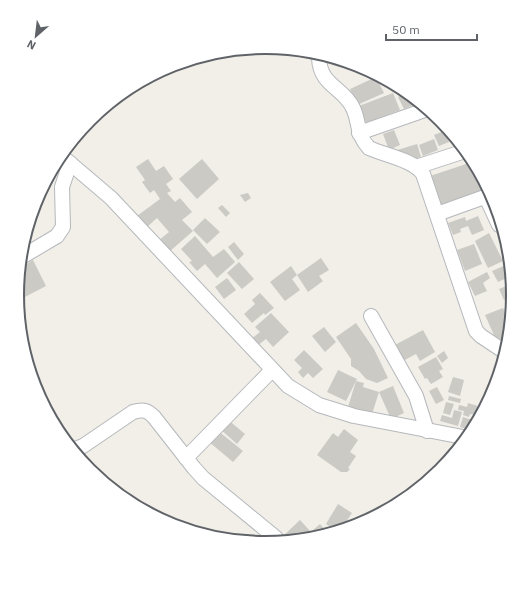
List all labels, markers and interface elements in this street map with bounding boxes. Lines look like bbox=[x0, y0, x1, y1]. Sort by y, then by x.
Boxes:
north arrow bbox=[16, 16, 56, 56]
scale bar bbox=[386, 16, 477, 42]
text: 50 m bbox=[392, 22, 420, 37]
text: N bbox=[24, 37, 38, 53]

